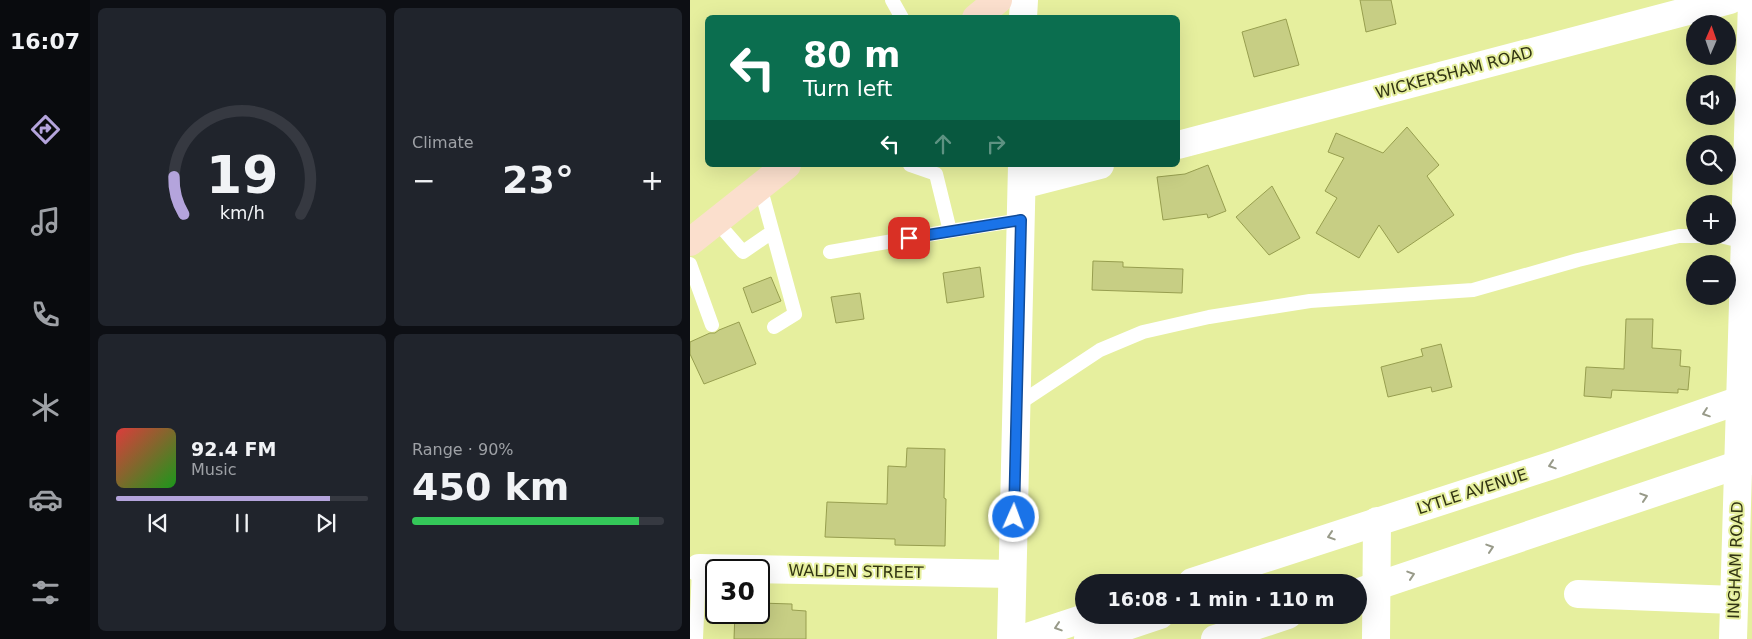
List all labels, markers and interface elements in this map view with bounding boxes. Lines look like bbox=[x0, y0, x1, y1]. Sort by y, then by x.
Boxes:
north arrow bbox=[1686, 15, 1736, 65]
map controls bbox=[1686, 15, 1736, 305]
text: 16:07 bbox=[10, 29, 80, 54]
icon: left bbox=[720, 35, 785, 100]
text: 80 m bbox=[803, 35, 900, 75]
street label: WICKERSHAM ROAD bbox=[1373, 42, 1535, 103]
button: sound bbox=[1686, 75, 1736, 125]
text: Turn left bbox=[803, 76, 892, 101]
icon: directions bbox=[28, 112, 63, 147]
icon: left bbox=[876, 130, 904, 158]
icon: ahead bbox=[929, 130, 957, 158]
icon: right bbox=[982, 130, 1010, 158]
text: Climate bbox=[412, 133, 474, 152]
button: search bbox=[1686, 135, 1736, 185]
text: 19 bbox=[206, 145, 278, 205]
text: 23° bbox=[502, 158, 574, 202]
text: − bbox=[412, 164, 435, 197]
text: + bbox=[641, 164, 664, 197]
button: + bbox=[1686, 195, 1736, 245]
text: km/h bbox=[219, 202, 265, 223]
icon: music bbox=[28, 204, 63, 239]
pin bbox=[888, 217, 930, 259]
icon: arrive bbox=[895, 224, 923, 252]
button: − bbox=[1686, 255, 1736, 305]
icon: phone bbox=[28, 297, 63, 332]
icon: climate bbox=[28, 390, 63, 425]
one-way arrow bbox=[1702, 407, 1711, 417]
text: 92.4 FM bbox=[191, 438, 276, 460]
text: Range · 90% bbox=[412, 440, 514, 459]
text: Music bbox=[191, 460, 237, 479]
one-way arrow bbox=[1549, 460, 1557, 470]
text: 450 km bbox=[412, 465, 569, 509]
street label: LYTLE AVENUE bbox=[1414, 465, 1530, 518]
icon: car bbox=[28, 482, 63, 517]
position arrow bbox=[987, 490, 1039, 542]
one-way arrow bbox=[1639, 493, 1648, 503]
street label: INGHAM ROAD bbox=[1724, 501, 1747, 619]
icon: previous bbox=[144, 509, 172, 537]
icon: pause bbox=[228, 509, 256, 537]
icon: next bbox=[312, 509, 340, 537]
one-way arrow bbox=[1327, 531, 1336, 541]
one-way arrow bbox=[1485, 544, 1494, 554]
speed limit sign: 30 bbox=[705, 559, 770, 624]
street label: WALDEN STREET bbox=[788, 561, 924, 582]
one-way arrow bbox=[1406, 571, 1414, 581]
icon: filters bbox=[28, 575, 63, 610]
text: 16:08 · 1 min · 110 m bbox=[1107, 588, 1335, 610]
one-way arrow bbox=[1054, 621, 1062, 631]

